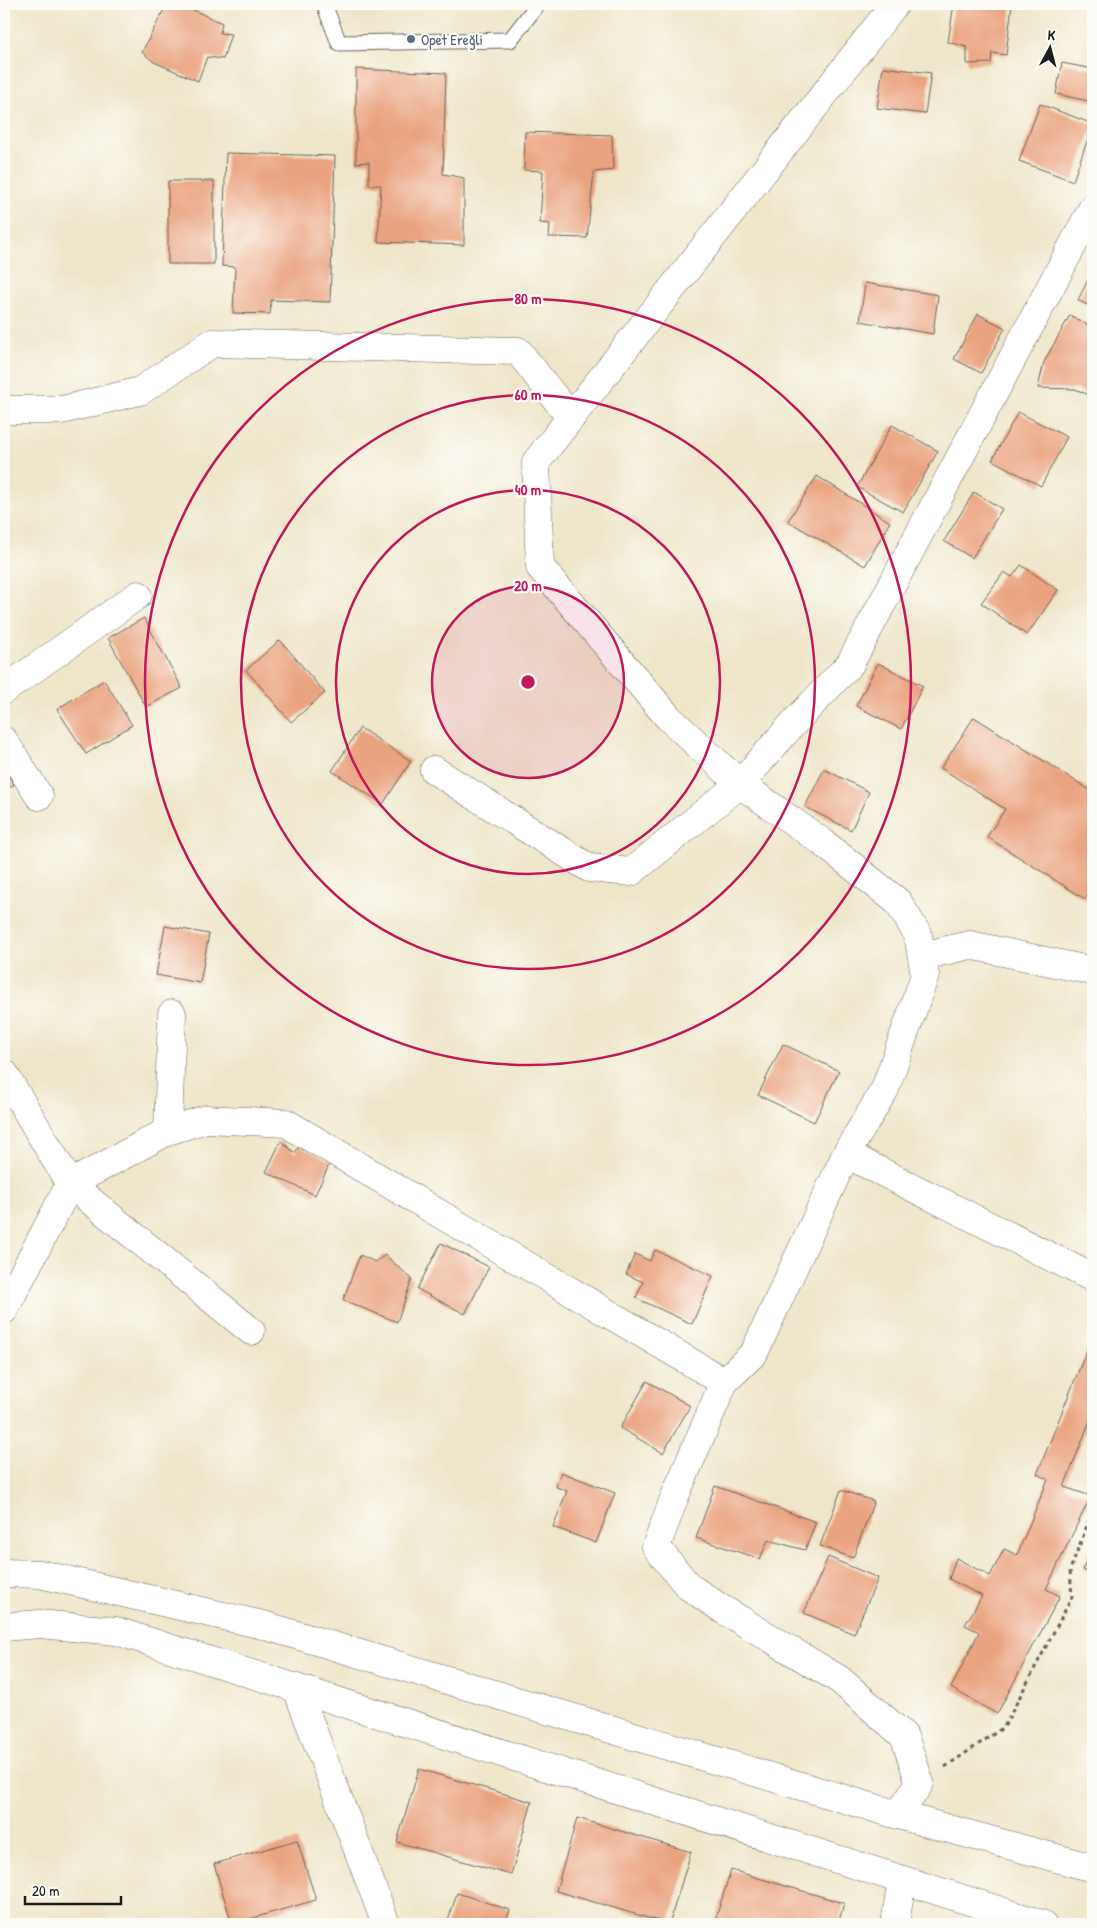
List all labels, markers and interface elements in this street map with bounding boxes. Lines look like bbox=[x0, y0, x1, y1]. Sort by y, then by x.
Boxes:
north arrow bbox=[1024, 22, 1074, 72]
text: K bbox=[1047, 25, 1057, 45]
place label: Opet Ereğli bbox=[421, 29, 483, 50]
marker: Opet Ereğli bbox=[405, 33, 417, 45]
text: 80 m bbox=[515, 288, 541, 309]
text: 60 m bbox=[515, 384, 541, 405]
text: 40 m bbox=[515, 479, 541, 500]
text: 20 m bbox=[514, 575, 542, 596]
centre of rings bbox=[519, 673, 537, 691]
scale bar bbox=[25, 1873, 121, 1905]
text: 20 m bbox=[32, 1880, 59, 1901]

